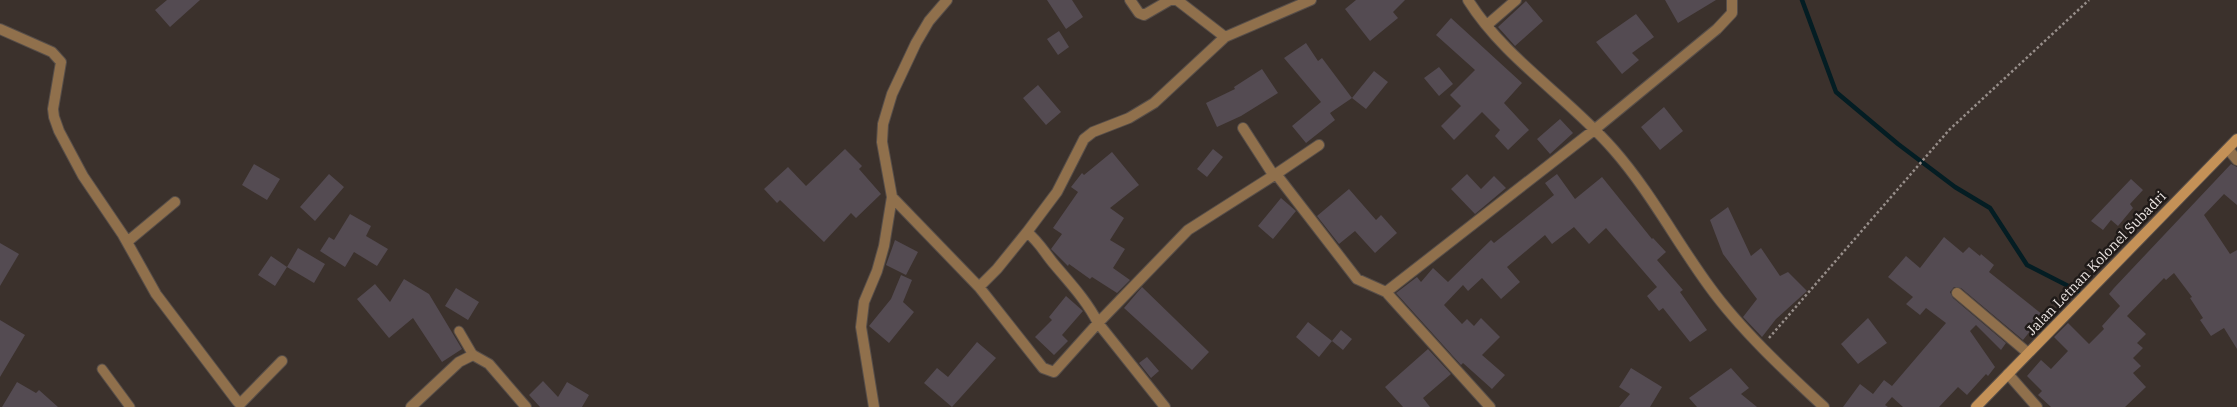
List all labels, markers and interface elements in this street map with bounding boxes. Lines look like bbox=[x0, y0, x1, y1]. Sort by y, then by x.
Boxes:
street label: Jalan Letnan Kolonel Subadri bbox=[2022, 187, 2170, 339]

